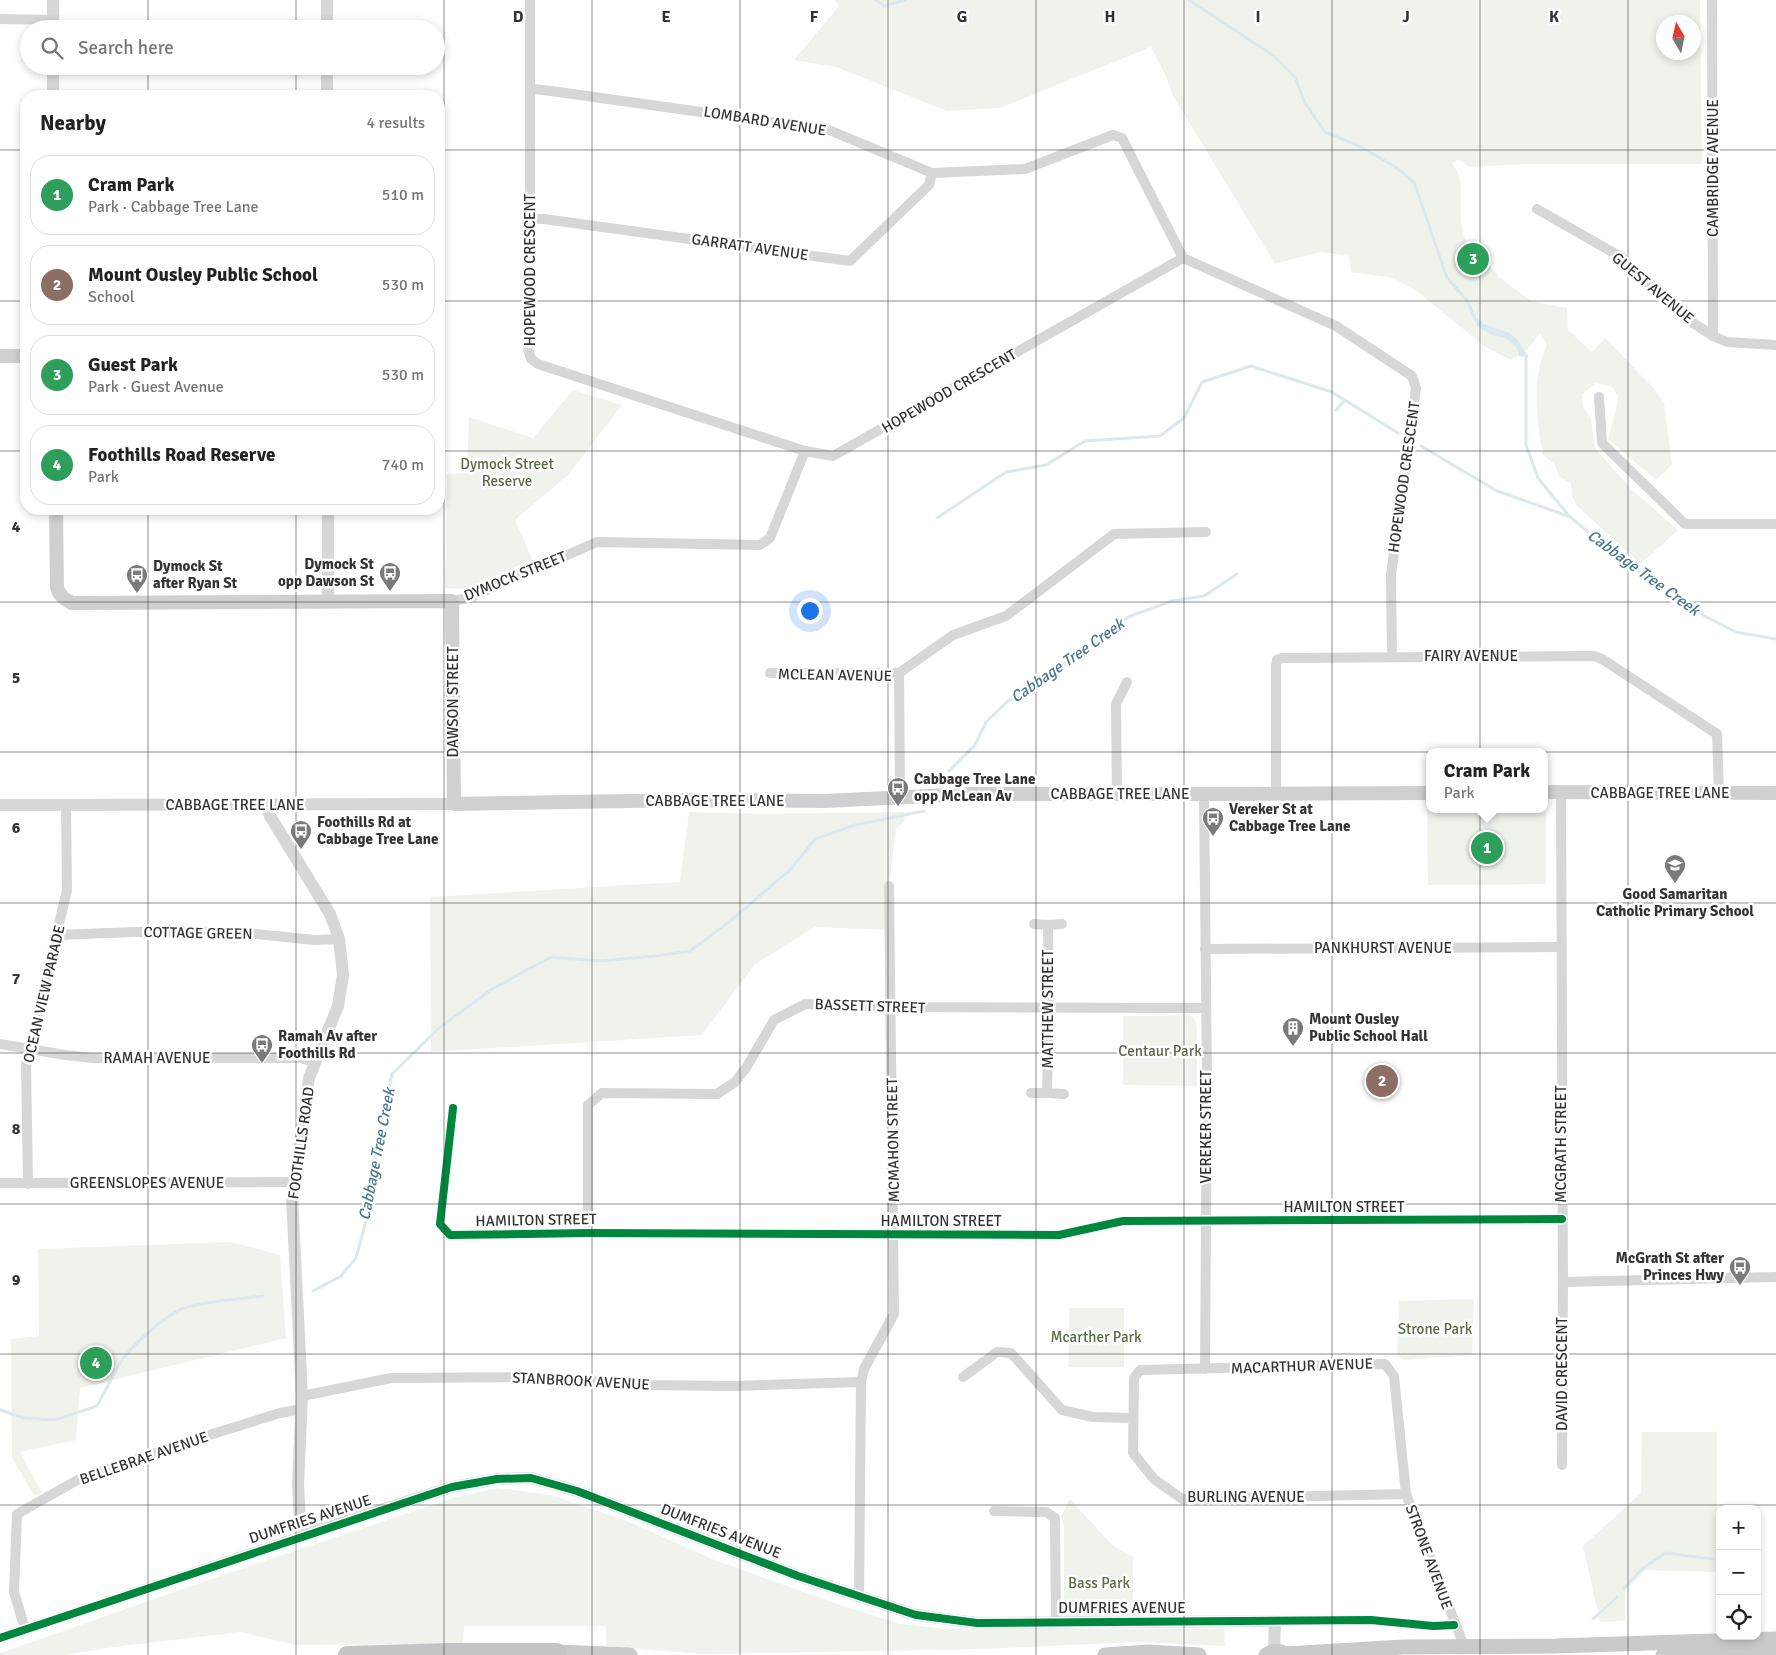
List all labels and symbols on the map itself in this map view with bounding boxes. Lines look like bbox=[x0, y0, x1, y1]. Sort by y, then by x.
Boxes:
text: D bbox=[513, 7, 524, 27]
text: E bbox=[661, 7, 671, 27]
text: F bbox=[810, 7, 819, 27]
text: G bbox=[957, 7, 967, 27]
text: H bbox=[1105, 7, 1115, 27]
text: I bbox=[1255, 7, 1261, 27]
text: J bbox=[1402, 7, 1410, 27]
text: K bbox=[1549, 7, 1559, 27]
north arrow bbox=[1656, 15, 1701, 60]
street label: CAMBRIDGE AVENUE bbox=[1704, 99, 1722, 237]
street label: LOMBARD AVENUE bbox=[702, 102, 828, 140]
street label: HOPEWOOD CRESCENT bbox=[521, 193, 539, 346]
street label: GARRATT AVENUE bbox=[690, 230, 810, 264]
pin: 3 bbox=[1457, 240, 1489, 278]
street label: GUEST AVENUE bbox=[1609, 249, 1697, 327]
street label: HOPEWOOD CRESCENT bbox=[879, 345, 1020, 437]
street label: HOPEWOOD CRESCENT bbox=[1384, 400, 1424, 554]
park label: Dymock Street Reserve bbox=[460, 455, 554, 490]
text: 4 bbox=[12, 517, 21, 537]
water label: Cabbage Tree Creek bbox=[1583, 525, 1705, 621]
street label: DYMOCK STREET bbox=[461, 547, 569, 605]
place label: Dymock St opp Dawson St bbox=[278, 555, 374, 590]
place label: Dymock St after Ryan St bbox=[153, 557, 238, 592]
bus stop icon: Dymock St opp Dawson St bbox=[378, 561, 402, 592]
bus stop icon: Dymock St after Ryan St bbox=[125, 563, 149, 594]
your location bbox=[797, 598, 823, 624]
water label: Cabbage Tree Creek bbox=[1007, 613, 1130, 707]
street label: DAWSON STREET bbox=[444, 646, 462, 758]
street label: FAIRY AVENUE bbox=[1424, 647, 1518, 665]
street label: MCLEAN AVENUE bbox=[778, 665, 892, 685]
text: 5 bbox=[12, 668, 20, 688]
place label: Cabbage Tree Lane opp McLean Av bbox=[914, 770, 1035, 805]
bus stop icon: Cabbage Tree Lane opp McLean Av bbox=[886, 776, 910, 807]
street label: CABBAGE TREE LANE bbox=[1591, 784, 1730, 802]
street label: CABBAGE TREE LANE bbox=[1051, 785, 1190, 803]
street label: CABBAGE TREE LANE bbox=[646, 792, 785, 810]
street label: CABBAGE TREE LANE bbox=[166, 796, 305, 814]
place label: Vereker St at Cabbage Tree Lane bbox=[1229, 800, 1350, 835]
bus stop icon: Vereker St at Cabbage Tree Lane bbox=[1201, 806, 1225, 837]
place label: Foothills Rd at Cabbage Tree Lane bbox=[317, 813, 438, 848]
text: 6 bbox=[12, 818, 21, 838]
bus stop icon: Foothills Rd at Cabbage Tree Lane bbox=[289, 819, 313, 850]
pin: 1 bbox=[1471, 829, 1503, 867]
school or university icon: Good Samaritan Catholic Primary School bbox=[1663, 853, 1687, 884]
place label: Good Samaritan Catholic Primary School bbox=[1596, 885, 1754, 920]
street label: OCEAN VIEW PARADE bbox=[19, 923, 69, 1065]
street label: COTTAGE GREEN bbox=[143, 923, 253, 943]
street label: PANKHURST AVENUE bbox=[1314, 939, 1452, 957]
street label: MATTHEW STREET bbox=[1039, 949, 1057, 1068]
text: 7 bbox=[12, 969, 21, 989]
street label: BASSETT STREET bbox=[814, 995, 926, 1017]
place label: Mount Ousley Public School Hall bbox=[1309, 1010, 1428, 1045]
building icon: Mount Ousley Public School Hall bbox=[1281, 1016, 1305, 1047]
place label: Ramah Av after Foothills Rd bbox=[278, 1027, 377, 1062]
bus stop icon: Ramah Av after Foothills Rd bbox=[250, 1033, 274, 1064]
park label: Centaur Park bbox=[1118, 1042, 1202, 1060]
street label: RAMAH AVENUE bbox=[103, 1049, 211, 1067]
pin: 2 bbox=[1366, 1062, 1398, 1100]
street label: VEREKER STREET bbox=[1197, 1070, 1215, 1184]
street label: MCMAHON STREET bbox=[883, 1077, 903, 1202]
water label: Cabbage Tree Creek bbox=[354, 1085, 400, 1222]
street label: MCGRATH STREET bbox=[1552, 1085, 1570, 1203]
street label: FOOTHILLS ROAD bbox=[284, 1086, 318, 1200]
text: 8 bbox=[12, 1119, 21, 1139]
street label: GREENSLOPES AVENUE bbox=[70, 1174, 224, 1192]
street label: HAMILTON STREET bbox=[1284, 1198, 1405, 1216]
street label: HAMILTON STREET bbox=[475, 1210, 597, 1230]
street label: HAMILTON STREET bbox=[881, 1212, 1002, 1230]
place label: McGrath St after Princes Hwy bbox=[1616, 1249, 1725, 1284]
bus stop icon: McGrath St after Princes Hwy bbox=[1728, 1255, 1752, 1286]
text: 9 bbox=[12, 1270, 21, 1290]
street label: DAVID CRESCENT bbox=[1553, 1316, 1571, 1431]
park label: Strone Park bbox=[1398, 1320, 1473, 1338]
park label: Mcarther Park bbox=[1050, 1328, 1142, 1346]
pin: 4 bbox=[80, 1344, 112, 1382]
street label: MACARTHUR AVENUE bbox=[1231, 1355, 1373, 1377]
street label: STANBROOK AVENUE bbox=[512, 1368, 650, 1394]
street label: BELLEBRAE AVENUE bbox=[77, 1428, 211, 1488]
street label: BURLING AVENUE bbox=[1187, 1488, 1305, 1506]
street label: DUMFRIES AVENUE bbox=[247, 1491, 373, 1547]
street label: DUMFRIES AVENUE bbox=[658, 1500, 784, 1562]
street label: STRONE AVENUE bbox=[1402, 1502, 1456, 1612]
park label: Bass Park bbox=[1068, 1574, 1130, 1592]
street label: DUMFRIES AVENUE bbox=[1058, 1599, 1186, 1617]

